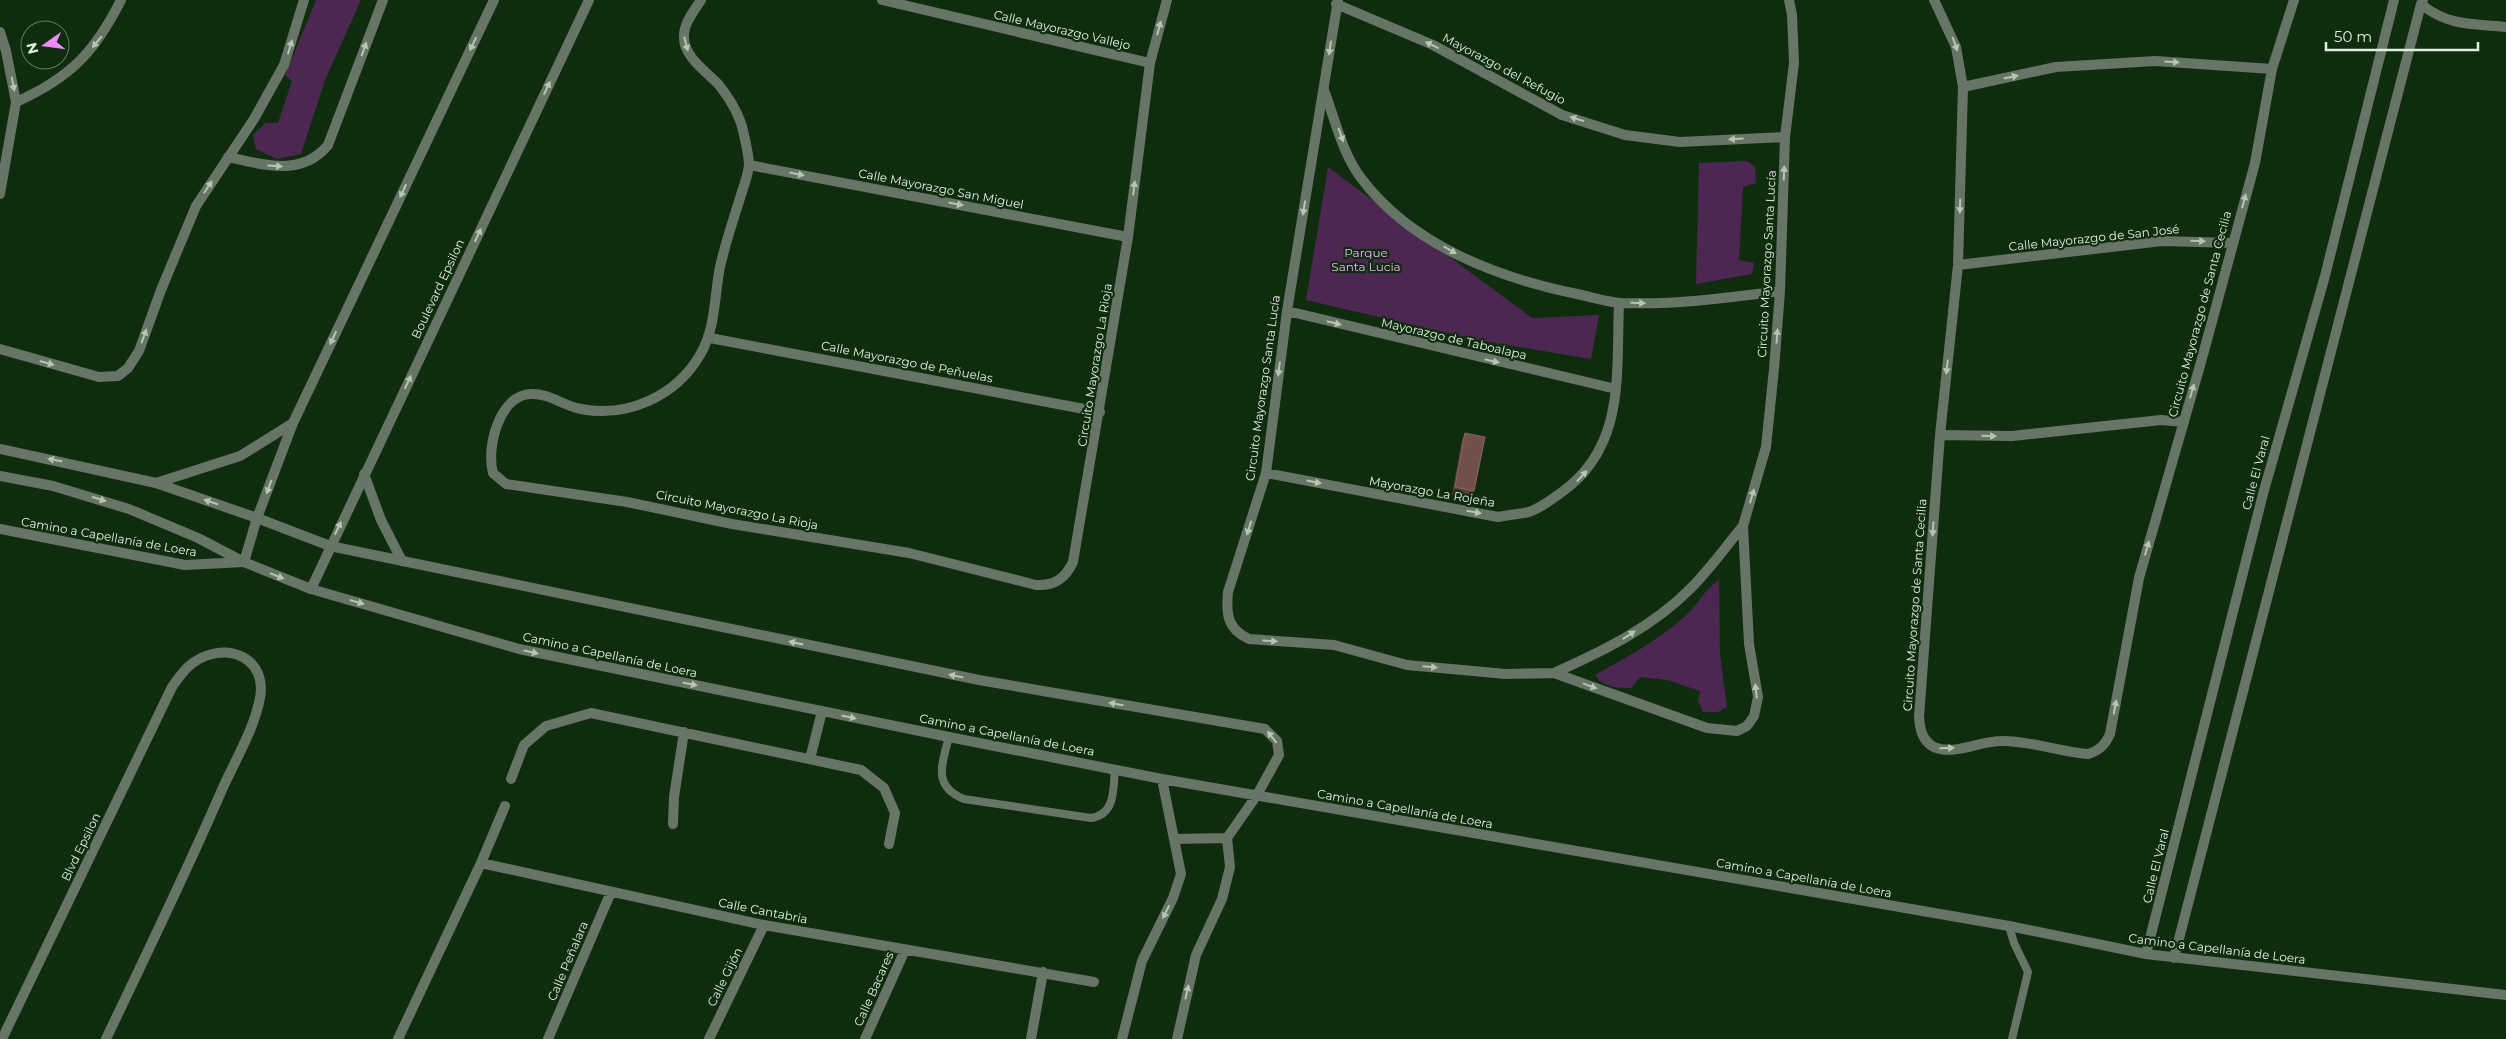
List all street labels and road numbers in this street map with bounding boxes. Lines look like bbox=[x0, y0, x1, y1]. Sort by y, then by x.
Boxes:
street label: Calle Mayorazgo Vallejo bbox=[992, 6, 1132, 53]
street label: Mayorazgo del Refugio bbox=[1440, 30, 1568, 107]
street label: Calle Mayorazgo San Miguel bbox=[857, 165, 1025, 212]
street label: Circuito Mayorazgo Santa Lucía bbox=[1754, 170, 1779, 358]
street label: Circuito Mayorazgo de Santa Cecilia bbox=[2165, 209, 2234, 419]
street label: Calle Mayorazgo de San José bbox=[2008, 221, 2180, 254]
street label: Boulevard Epsilon bbox=[408, 236, 467, 341]
street label: Circuito Mayorazgo La Rioja bbox=[1074, 282, 1115, 448]
street label: Circuito Mayorazgo Santa Lucía bbox=[1242, 294, 1283, 482]
street label: Mayorazgo de Taboalapa bbox=[1380, 314, 1528, 363]
street label: Calle Mayorazgo de Peñuelas bbox=[820, 337, 994, 386]
street label: Calle El Varal bbox=[2238, 434, 2273, 512]
street label: Mayorazgo La Rojeña bbox=[1368, 473, 1496, 510]
street label: Circuito Mayorazgo La Rioja bbox=[655, 486, 820, 533]
street label: Circuito Mayorazgo de Santa Cecilia bbox=[1900, 498, 1929, 712]
street label: Camino a Capellanía de Loera bbox=[20, 514, 198, 559]
street label: Camino a Capellanía de Loera bbox=[521, 629, 699, 680]
street label: Camino a Capellanía de Loera bbox=[918, 710, 1096, 759]
street label: Camino a Capellanía de Loera bbox=[1316, 786, 1494, 831]
street label: Blvd Epsilon bbox=[58, 810, 104, 883]
street label: Calle El Varal bbox=[2139, 827, 2172, 905]
street label: Camino a Capellanía de Loera bbox=[1715, 855, 1893, 900]
street label: Calle Cantabria bbox=[717, 894, 809, 927]
street label: Calle Peñalara bbox=[544, 919, 591, 1003]
street label: Camino a Capellanía de Loera bbox=[2128, 930, 2306, 967]
street label: Calle Gijón bbox=[704, 945, 745, 1009]
street label: Calle Bacares bbox=[850, 949, 897, 1028]

